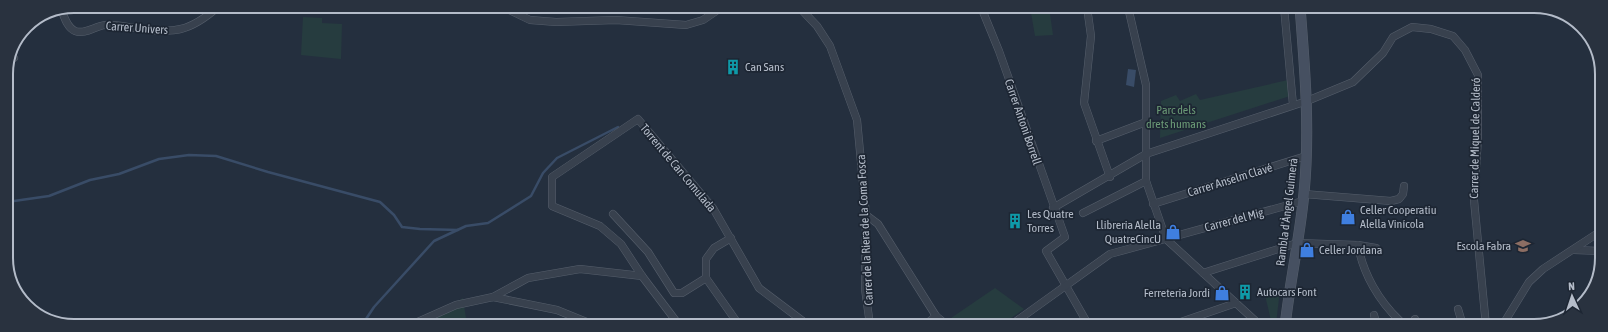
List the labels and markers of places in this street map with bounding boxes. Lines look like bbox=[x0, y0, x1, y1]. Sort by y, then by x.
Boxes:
building icon: Can Sans bbox=[724, 58, 742, 76]
place label: Can Sans bbox=[745, 60, 784, 74]
place label: Celler Cooperatiu Alella Vinícola bbox=[1360, 203, 1437, 231]
place label: Les Quatre Torres bbox=[1027, 207, 1074, 235]
shop icon: Celler Cooperatiu Alella Vinícola bbox=[1339, 208, 1357, 226]
building icon: Les Quatre Torres bbox=[1006, 212, 1024, 230]
place label: Llibreria Alella QuatreCincU bbox=[1096, 218, 1161, 246]
shop icon: Llibreria Alella QuatreCincU bbox=[1164, 223, 1182, 241]
school or university icon: Escola Fabra bbox=[1514, 237, 1532, 255]
place label: Escola Fabra bbox=[1456, 239, 1511, 253]
shop icon: Celler Jordana bbox=[1298, 241, 1316, 259]
place label: Celler Jordana bbox=[1319, 243, 1382, 257]
building icon: Autocars Font bbox=[1236, 283, 1254, 301]
shop icon: Ferreteria Jordi bbox=[1213, 284, 1231, 302]
place label: Autocars Font bbox=[1257, 285, 1317, 299]
place label: Ferreteria Jordi bbox=[1144, 286, 1210, 300]

